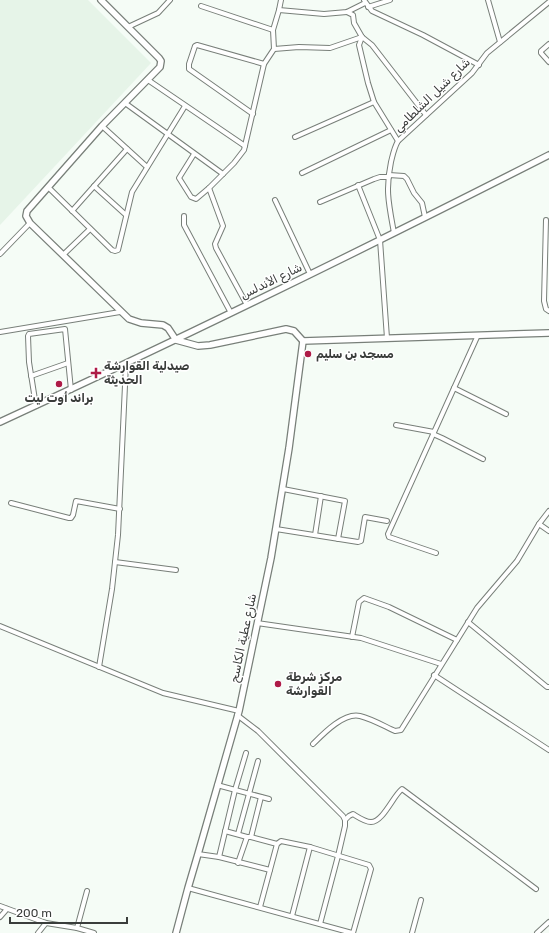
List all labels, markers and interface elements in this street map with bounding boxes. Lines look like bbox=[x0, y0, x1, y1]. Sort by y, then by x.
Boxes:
street label: شارع شيل الشلطامي bbox=[391, 55, 474, 136]
street label: شارع الأندلس bbox=[238, 260, 305, 304]
place label: مسجد بن سليم bbox=[316, 347, 394, 362]
marker: مسجد بن سليم bbox=[303, 349, 313, 359]
place label: صيدلية القوارشة الحديثة bbox=[104, 359, 190, 387]
marker: صيدلية القوارشة الحديثة bbox=[91, 368, 101, 378]
marker: براند أوت ليت bbox=[54, 379, 64, 389]
place label: براند أوت ليت bbox=[25, 391, 93, 405]
street label: شارع عطية الكاسح bbox=[227, 592, 261, 684]
place label: مركز شرطة القوارشة bbox=[286, 670, 342, 698]
marker: مركز شرطة القوارشة bbox=[273, 679, 283, 689]
scale bar bbox=[10, 899, 127, 925]
text: 200 m bbox=[16, 906, 52, 920]

